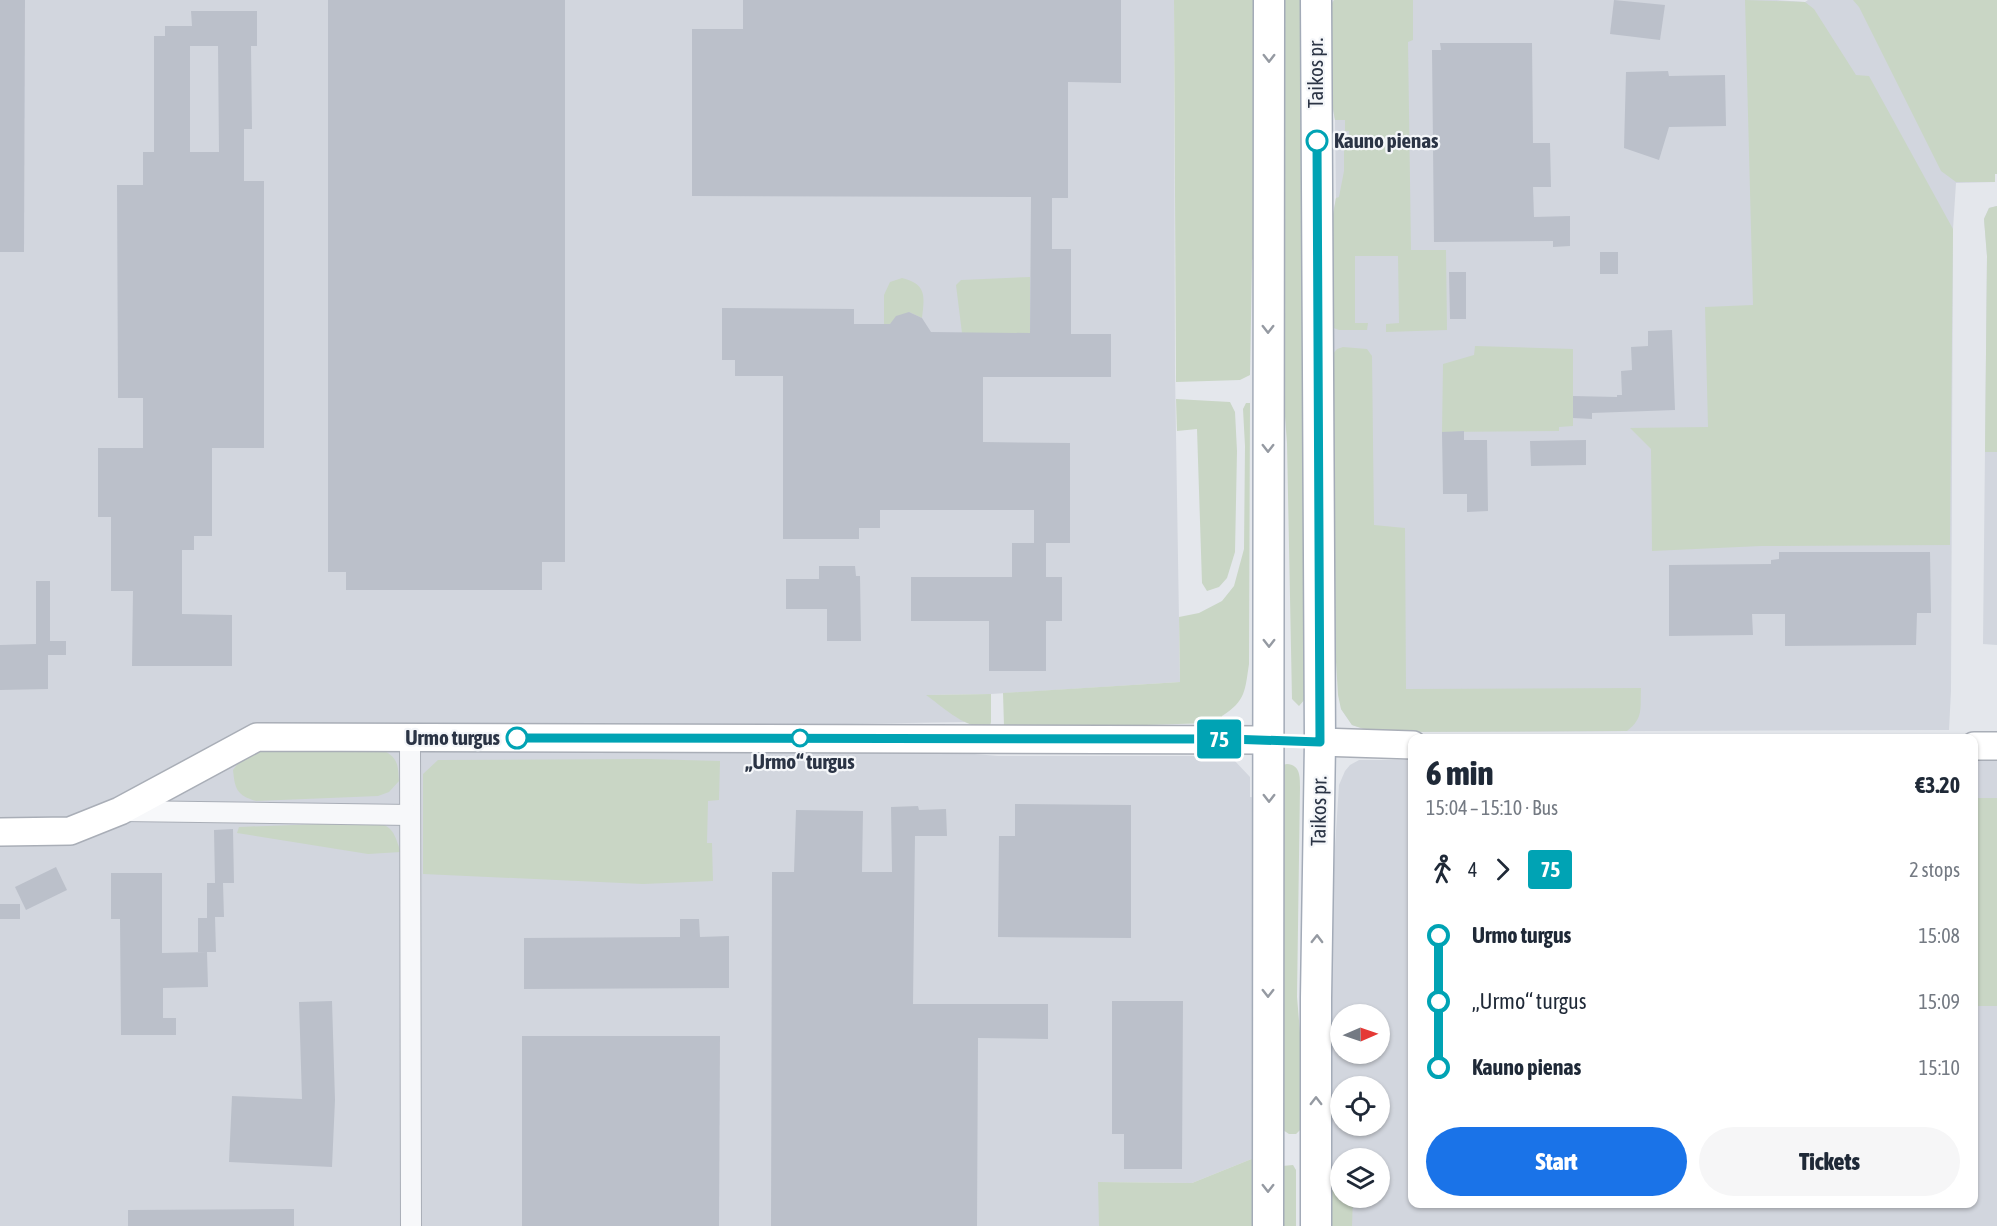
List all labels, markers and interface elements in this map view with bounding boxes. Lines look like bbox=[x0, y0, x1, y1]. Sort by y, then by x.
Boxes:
street label: Taikos pr. bbox=[1303, 38, 1327, 108]
one-way arrow bbox=[1263, 54, 1275, 63]
place label: Kauno pienas bbox=[1334, 128, 1439, 152]
marker: Kauno pienas bbox=[1306, 130, 1328, 152]
one-way arrow bbox=[1262, 325, 1274, 334]
one-way arrow bbox=[1262, 444, 1274, 453]
one-way arrow bbox=[1263, 639, 1275, 648]
line badge: 75 bbox=[1192, 720, 1246, 758]
place label: Urmo turgus bbox=[405, 725, 501, 749]
marker: Urmo turgus bbox=[506, 727, 528, 749]
text: 75 bbox=[1209, 727, 1229, 751]
marker: „Urmo“ turgus bbox=[791, 729, 809, 747]
place label: „Urmo“ turgus bbox=[744, 749, 855, 773]
text: 6 min bbox=[1426, 754, 1493, 792]
text: €3.20 bbox=[1915, 772, 1960, 798]
street label: Taikos pr. bbox=[1305, 776, 1331, 846]
one-way arrow bbox=[1263, 794, 1275, 803]
text: 15:04 – 15:10 · Bus bbox=[1426, 796, 1558, 819]
icon: walk bbox=[1426, 853, 1459, 886]
icon: forward bbox=[1486, 853, 1519, 886]
text: 75 bbox=[1540, 857, 1560, 881]
text: 4 bbox=[1468, 858, 1477, 881]
text: 2 stops bbox=[1909, 858, 1960, 881]
text: Urmo turgus bbox=[1472, 922, 1571, 948]
text: 15:08 bbox=[1918, 924, 1960, 947]
one-way arrow bbox=[1311, 935, 1323, 944]
text: „Urmo“ turgus bbox=[1472, 988, 1587, 1014]
one-way arrow bbox=[1262, 989, 1274, 998]
text: 15:09 bbox=[1918, 990, 1960, 1013]
north arrow bbox=[1330, 1004, 1390, 1064]
map controls bbox=[1330, 1004, 1390, 1208]
text: Kauno pienas bbox=[1472, 1054, 1581, 1080]
text: 15:10 bbox=[1919, 1056, 1960, 1079]
button: locate bbox=[1330, 1076, 1390, 1136]
one-way arrow bbox=[1310, 1097, 1322, 1106]
button: Start bbox=[1426, 1127, 1687, 1196]
button: Tickets bbox=[1699, 1127, 1960, 1196]
button: layers bbox=[1330, 1148, 1390, 1208]
one-way arrow bbox=[1262, 1184, 1274, 1193]

